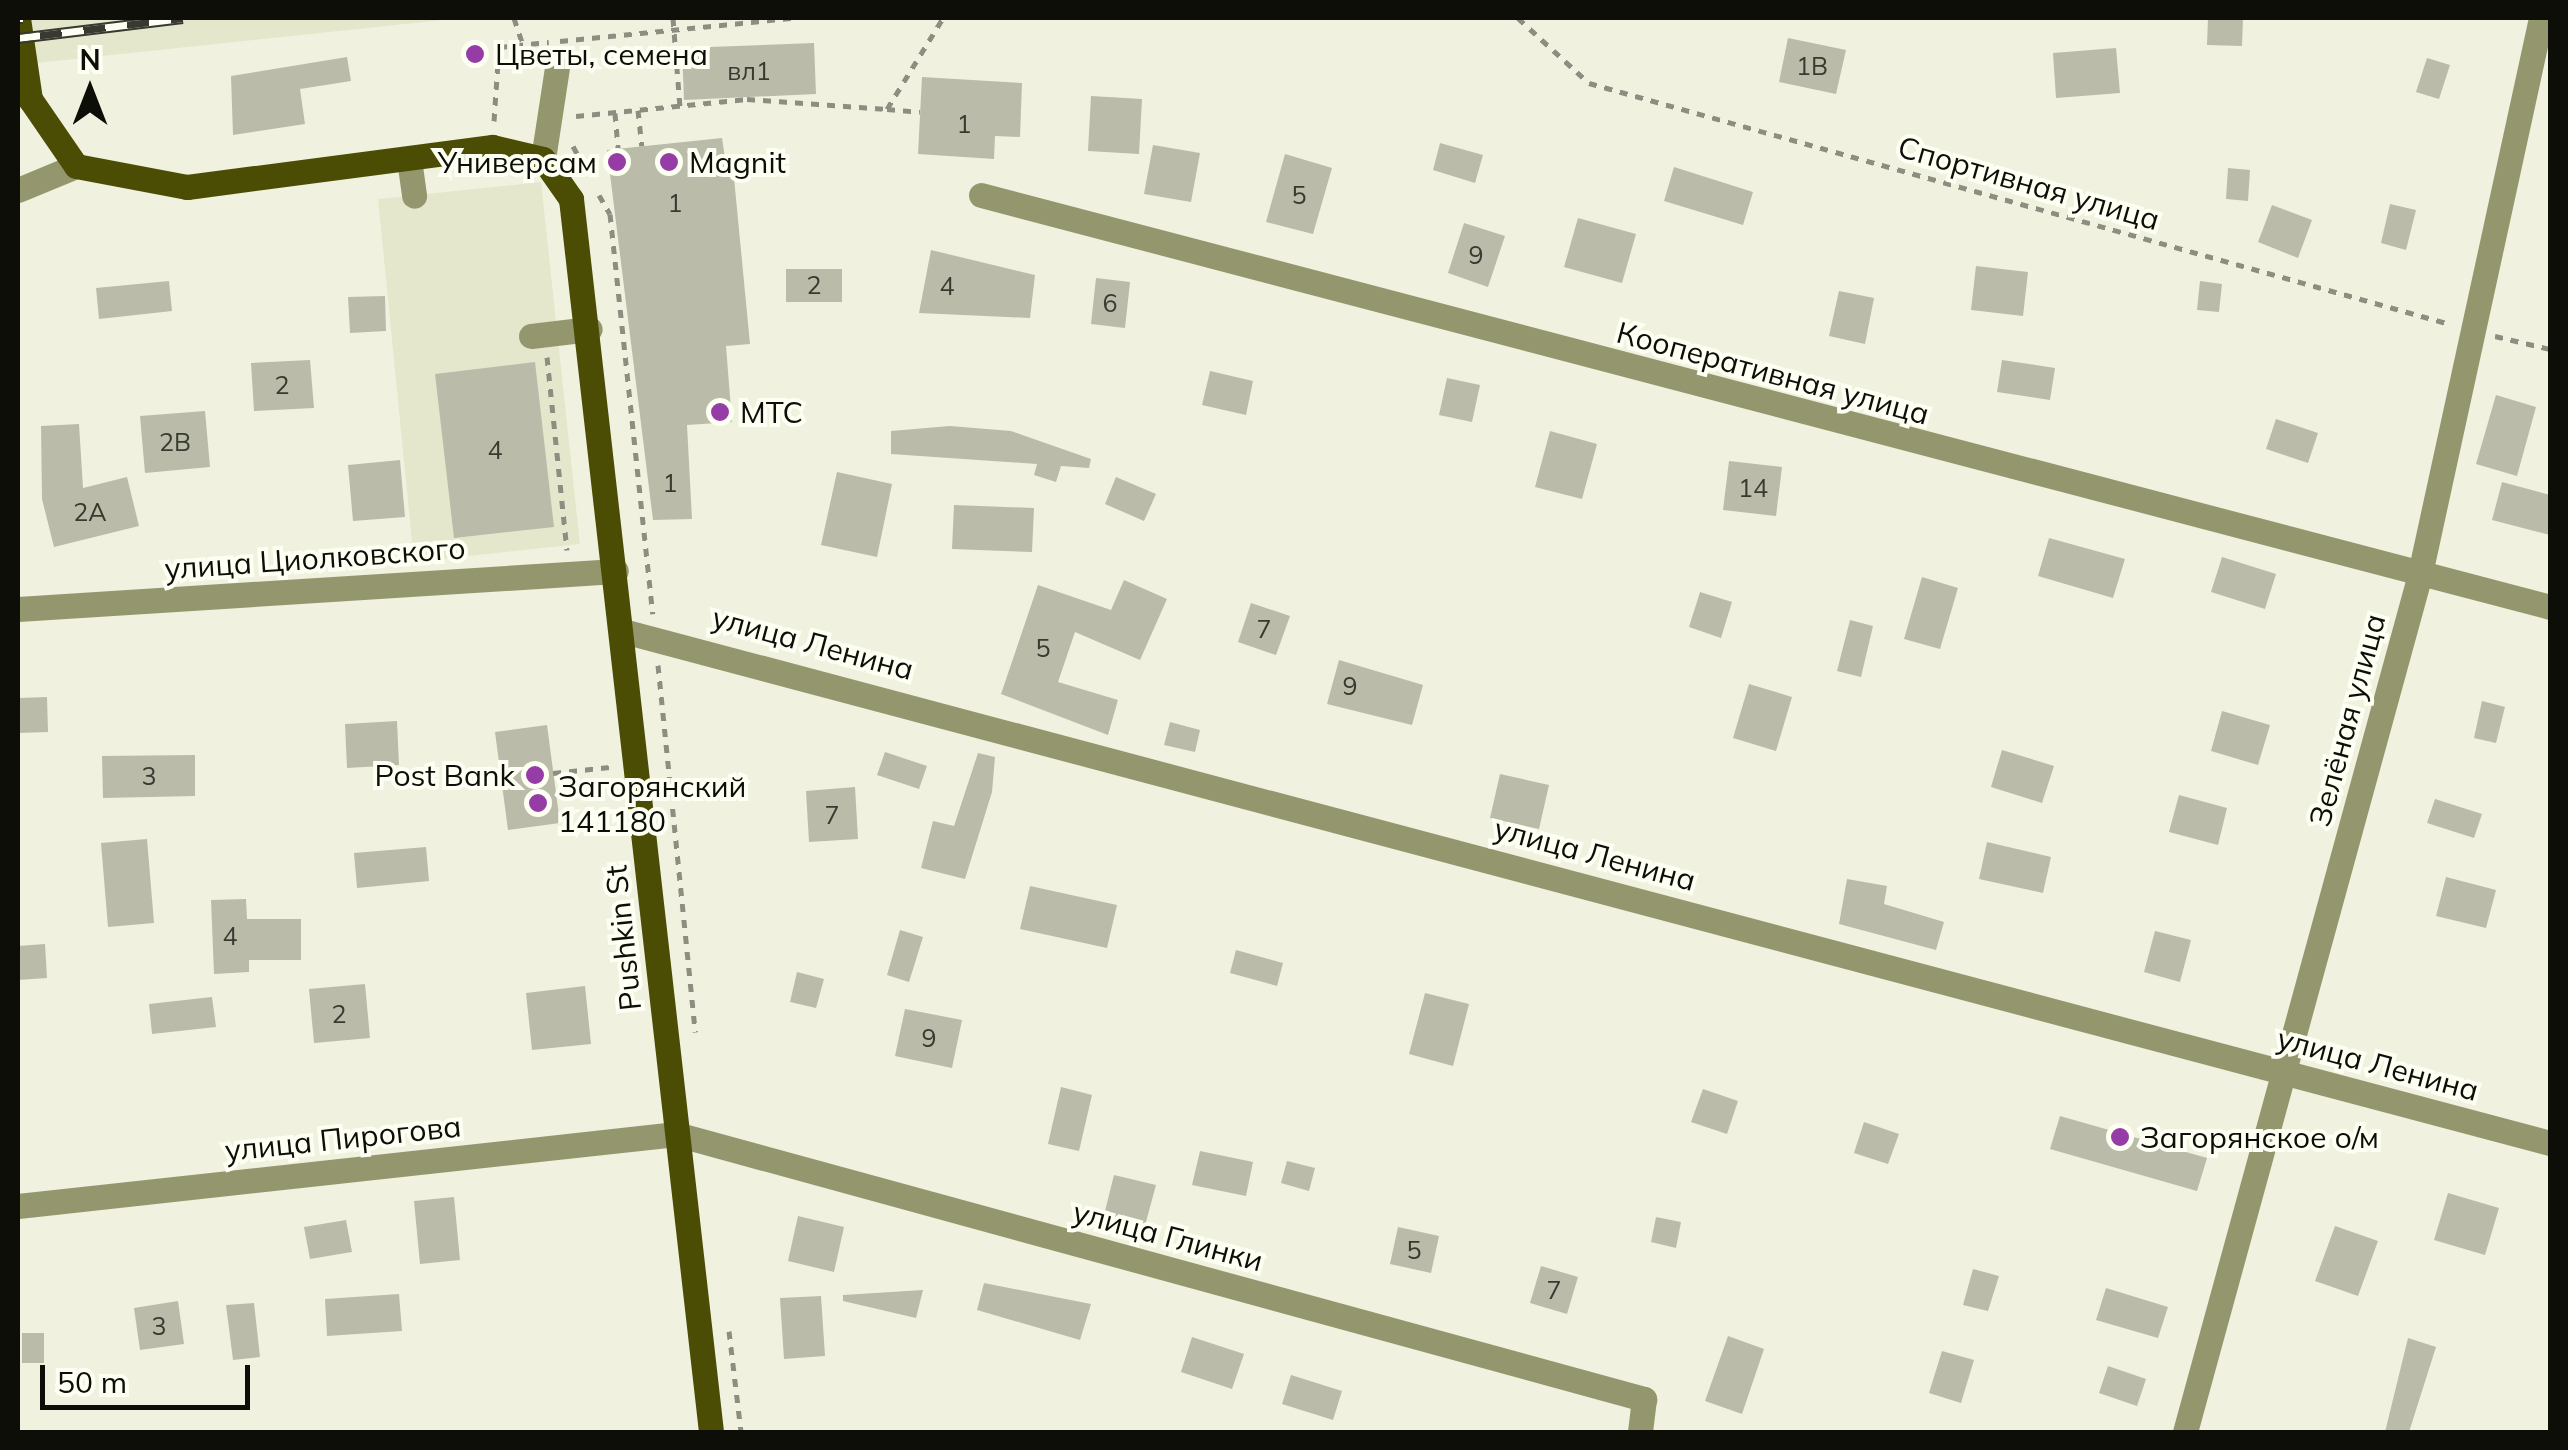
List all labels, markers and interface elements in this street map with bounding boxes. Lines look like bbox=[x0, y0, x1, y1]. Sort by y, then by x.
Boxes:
place label: Цветы, семена bbox=[495, 36, 708, 72]
north arrow bbox=[40, 40, 140, 140]
text: N bbox=[79, 42, 101, 77]
marker: Цветы, семена bbox=[464, 43, 486, 65]
house number: 1В bbox=[1796, 51, 1828, 81]
house number: вл1 bbox=[727, 56, 771, 86]
house number: 1 bbox=[957, 109, 971, 139]
street label: Спортивная улица bbox=[1894, 128, 2164, 238]
place label: Универсам bbox=[438, 144, 597, 180]
place label: Magnit bbox=[689, 144, 786, 180]
marker: Универсам bbox=[606, 151, 628, 173]
marker: Magnit bbox=[658, 151, 680, 173]
house number: 5 bbox=[1292, 180, 1306, 210]
house number: 1 bbox=[668, 188, 682, 218]
house number: 9 bbox=[1469, 240, 1483, 270]
house number: 2 bbox=[807, 270, 821, 300]
house number: 4 bbox=[940, 271, 954, 301]
house number: 6 bbox=[1103, 288, 1117, 318]
street label: Кооперативная улица bbox=[1613, 314, 1933, 432]
house number: 2 bbox=[275, 370, 289, 400]
place label: МТС bbox=[740, 394, 803, 430]
marker: МТС bbox=[709, 401, 731, 423]
house number: 2В bbox=[159, 427, 191, 457]
house number: 4 bbox=[488, 435, 502, 465]
house number: 1 bbox=[663, 468, 677, 498]
house number: 14 bbox=[1738, 473, 1768, 503]
house number: 2А bbox=[73, 497, 107, 527]
street label: улица Циолковского bbox=[163, 530, 467, 586]
street label: улица Ленина bbox=[708, 599, 918, 687]
street label: Зелёная улица bbox=[2301, 610, 2393, 830]
house number: 7 bbox=[1257, 614, 1271, 644]
house number: 5 bbox=[1036, 633, 1050, 663]
house number: 9 bbox=[1343, 671, 1357, 701]
place label: Post Bank bbox=[375, 757, 515, 793]
house number: 3 bbox=[142, 761, 156, 791]
marker: Post Bank bbox=[524, 764, 546, 786]
place label: Загорянский 141180 bbox=[558, 768, 746, 838]
marker: Загорянский 141180 bbox=[527, 792, 549, 814]
house number: 7 bbox=[825, 800, 839, 830]
street label: улица Ленина bbox=[1490, 810, 1700, 898]
street label: Pushkin St bbox=[597, 863, 649, 1013]
house number: 4 bbox=[223, 921, 237, 951]
house number: 2 bbox=[332, 999, 346, 1029]
street label: улица Ленина bbox=[2273, 1020, 2483, 1108]
house number: 9 bbox=[922, 1023, 936, 1053]
street label: улица Пирогова bbox=[223, 1108, 463, 1168]
place label: Загорянское о/м bbox=[2140, 1119, 2379, 1155]
marker: Загорянское о/м bbox=[2109, 1126, 2131, 1148]
street label: улица Глинки bbox=[1069, 1193, 1267, 1279]
house number: 5 bbox=[1407, 1235, 1421, 1265]
house number: 7 bbox=[1547, 1275, 1561, 1305]
house number: 3 bbox=[152, 1311, 166, 1341]
scale bar bbox=[45, 1345, 255, 1407]
text: 50 m bbox=[57, 1363, 127, 1401]

